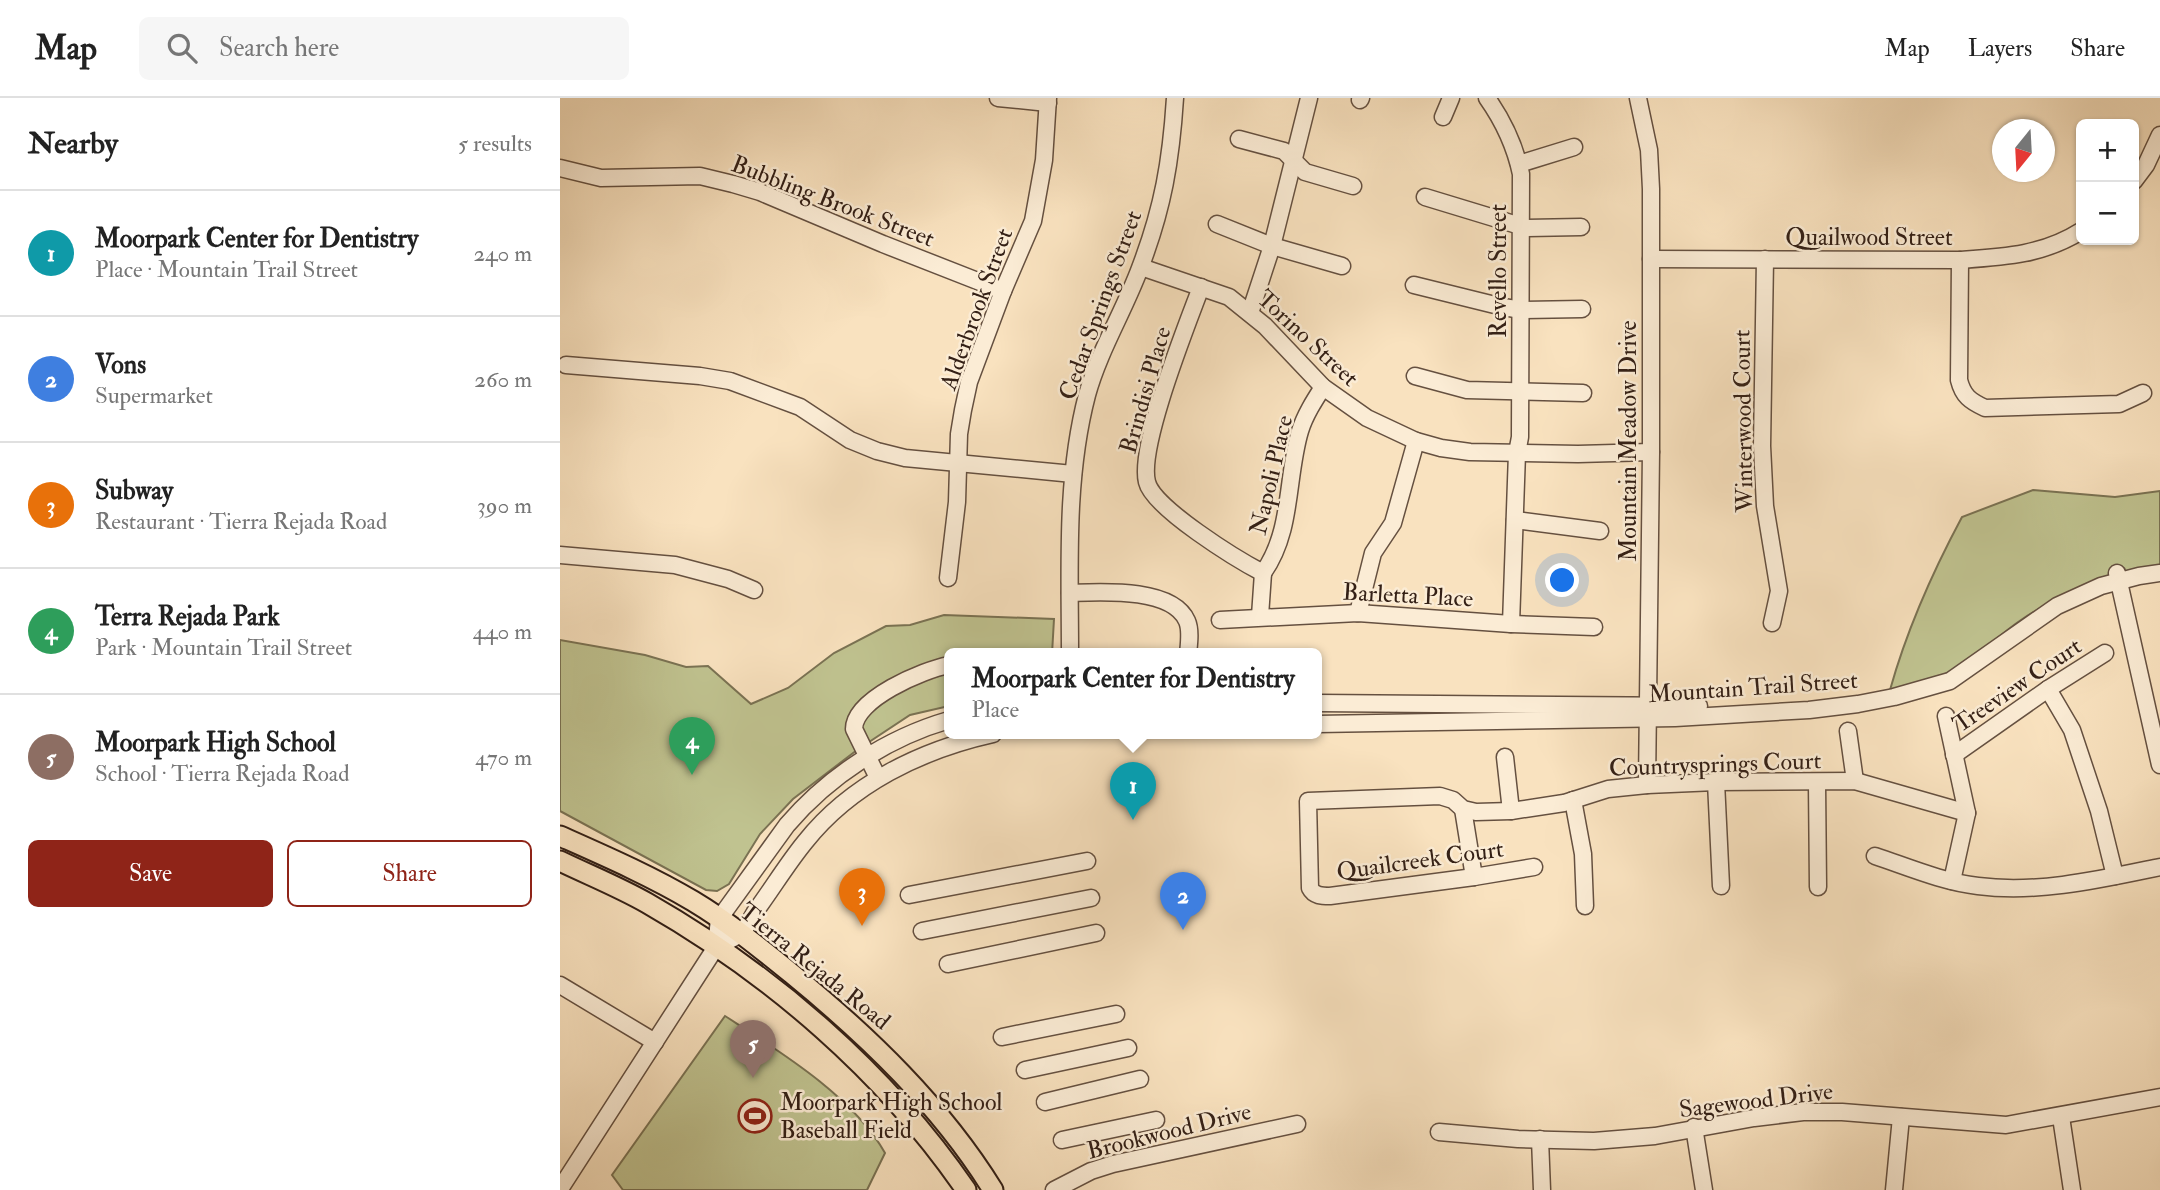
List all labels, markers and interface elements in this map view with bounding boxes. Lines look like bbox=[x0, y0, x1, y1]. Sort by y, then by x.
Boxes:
search box bbox=[139, 17, 629, 80]
text: Map bbox=[35, 28, 97, 69]
icon: search bbox=[163, 29, 201, 67]
text: Search here bbox=[219, 32, 339, 64]
text: Map bbox=[1885, 33, 1930, 64]
text: Layers bbox=[1968, 33, 2032, 64]
text: Share bbox=[2070, 33, 2125, 64]
north arrow bbox=[1992, 119, 2055, 182]
map controls bbox=[2076, 119, 2139, 245]
button: + bbox=[2076, 119, 2139, 182]
text: Nearby bbox=[28, 125, 118, 162]
text: 5 results bbox=[458, 129, 532, 158]
street label: Bubbling Brook Street bbox=[727, 148, 939, 255]
button: − bbox=[2076, 182, 2139, 245]
street label: Revello Street bbox=[1483, 204, 1514, 338]
street label: Cedar Springs Street bbox=[1052, 206, 1149, 404]
street label: Quailwood Street bbox=[1785, 222, 1953, 253]
text: Moorpark Center for Dentistry bbox=[95, 223, 418, 255]
street label: Alderbrook Street bbox=[932, 224, 1020, 395]
text: 1 bbox=[47, 239, 55, 268]
text: 240 m bbox=[473, 239, 532, 268]
text: Place · Mountain Trail Street bbox=[95, 255, 358, 284]
street label: Torino Street bbox=[1250, 283, 1365, 394]
street label: Mountain Meadow Drive bbox=[1613, 320, 1644, 562]
street label: Brindisi Place bbox=[1113, 323, 1178, 457]
street label: Winterwood Court bbox=[1726, 329, 1761, 514]
text: Vons bbox=[95, 349, 146, 381]
text: 2 bbox=[45, 365, 57, 394]
text: 260 m bbox=[474, 365, 532, 394]
text: Supermarket bbox=[95, 381, 213, 410]
street label: Napoli Place bbox=[1243, 412, 1300, 538]
text: Subway bbox=[95, 475, 173, 507]
text: 3 bbox=[47, 491, 55, 520]
text: 390 m bbox=[477, 491, 532, 520]
text: Restaurant · Tierra Rejada Road bbox=[95, 507, 387, 536]
your location bbox=[1545, 563, 1579, 597]
street label: Barletta Place bbox=[1342, 577, 1474, 614]
text: Terra Rejada Park bbox=[95, 601, 280, 633]
text: 4 bbox=[45, 617, 57, 646]
text: 440 m bbox=[473, 617, 532, 646]
street label: Treeview Court bbox=[1947, 631, 2088, 740]
text: Park · Mountain Trail Street bbox=[95, 633, 352, 662]
popup bbox=[944, 648, 1322, 739]
text: Moorpark Center for Dentistry bbox=[971, 663, 1295, 695]
street label: Mountain Trail Street bbox=[1647, 665, 1859, 710]
text: Place bbox=[971, 695, 1019, 724]
pin: 4 bbox=[669, 717, 715, 775]
text: Moorpark High School bbox=[95, 727, 336, 759]
text: 5 bbox=[46, 743, 56, 772]
text: 470 m bbox=[475, 743, 532, 772]
street label: Countrysprings Court bbox=[1608, 745, 1822, 784]
text: School · Tierra Rejada Road bbox=[95, 759, 350, 788]
pin: 1 bbox=[1110, 762, 1156, 820]
street label: Quailcreek Court bbox=[1335, 833, 1506, 888]
button: Save bbox=[28, 840, 273, 907]
button: Share bbox=[287, 840, 532, 907]
pin: 3 bbox=[839, 868, 885, 926]
pin: 2 bbox=[1160, 872, 1206, 930]
street label: Tierra Rejada Road bbox=[733, 896, 897, 1037]
pin: 5 bbox=[730, 1020, 776, 1078]
street label: Sagewood Drive bbox=[1677, 1076, 1835, 1125]
place label: Moorpark High School Baseball Field bbox=[780, 1087, 1002, 1146]
street label: Brookwood Drive bbox=[1084, 1096, 1255, 1167]
sports icon: Moorpark High School Baseball Field bbox=[736, 1097, 774, 1135]

